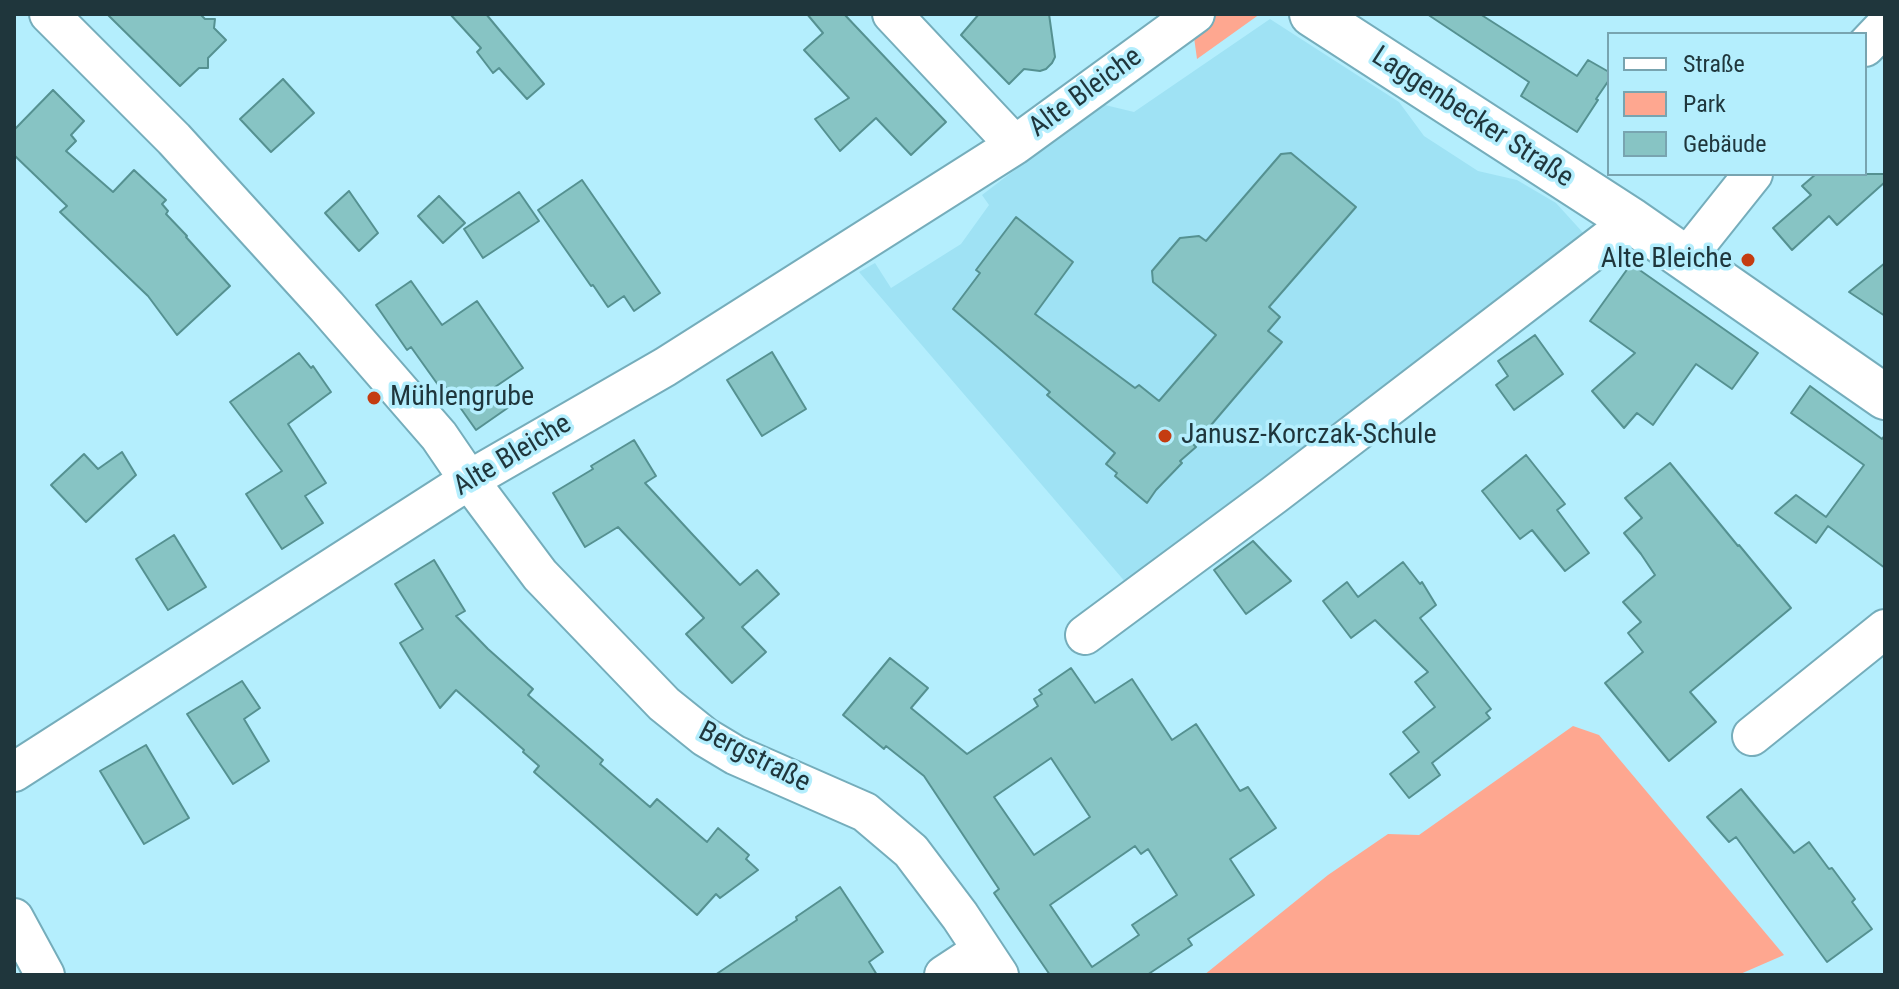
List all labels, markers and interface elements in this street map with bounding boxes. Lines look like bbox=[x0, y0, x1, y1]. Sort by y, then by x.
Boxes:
legend bbox=[1607, 32, 1867, 176]
street label: Laggenbecker Straße bbox=[1365, 40, 1579, 196]
street label: Alte Bleiche bbox=[1023, 41, 1149, 145]
text: Straße bbox=[1683, 50, 1745, 78]
text: Park bbox=[1683, 90, 1726, 118]
text: Gebäude bbox=[1683, 130, 1767, 158]
place label: Alte Bleiche bbox=[1601, 243, 1732, 277]
marker: Alte Bleiche bbox=[1739, 251, 1757, 269]
place label: Mühlengrube bbox=[390, 381, 534, 415]
marker: Mühlengrube bbox=[365, 389, 383, 407]
street label: Alte Bleiche bbox=[448, 408, 578, 504]
place label: Janusz-Korczak-Schule bbox=[1181, 419, 1437, 453]
marker: Janusz-Korczak-Schule bbox=[1156, 427, 1174, 445]
street label: Bergstraße bbox=[693, 716, 815, 800]

